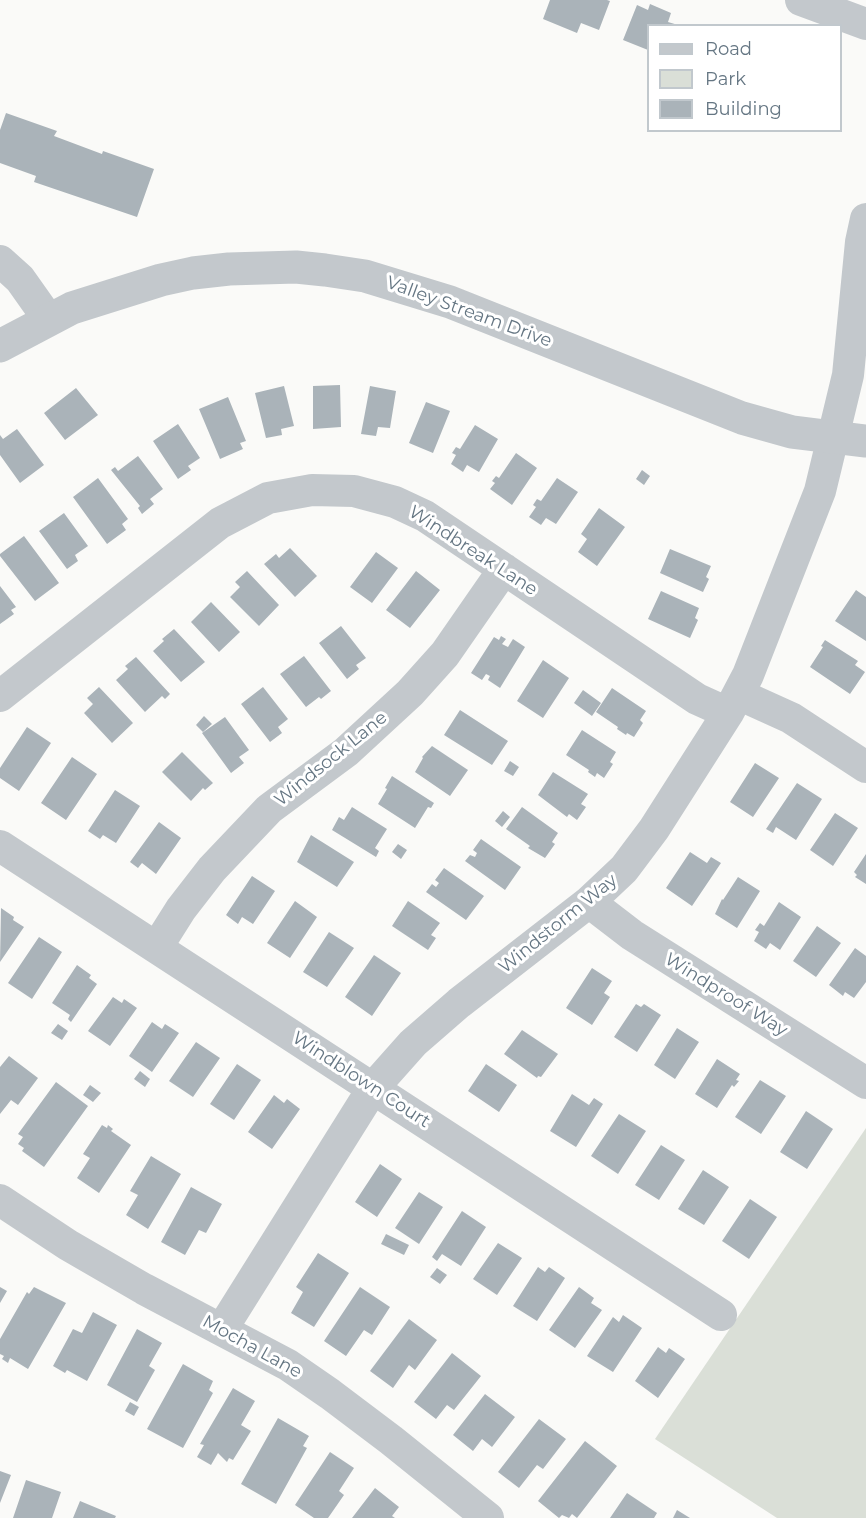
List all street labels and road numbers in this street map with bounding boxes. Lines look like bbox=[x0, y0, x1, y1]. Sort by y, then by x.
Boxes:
street label: Valley Stream Drive bbox=[383, 272, 555, 352]
street label: Windbreak Lane bbox=[405, 501, 541, 601]
street label: Windsock Lane bbox=[270, 707, 392, 811]
street label: Windstorm Way bbox=[495, 870, 621, 978]
street label: Windproof Way bbox=[661, 949, 791, 1041]
street label: Windblown Court bbox=[288, 1027, 434, 1133]
street label: Mocha Lane bbox=[199, 1311, 305, 1383]

